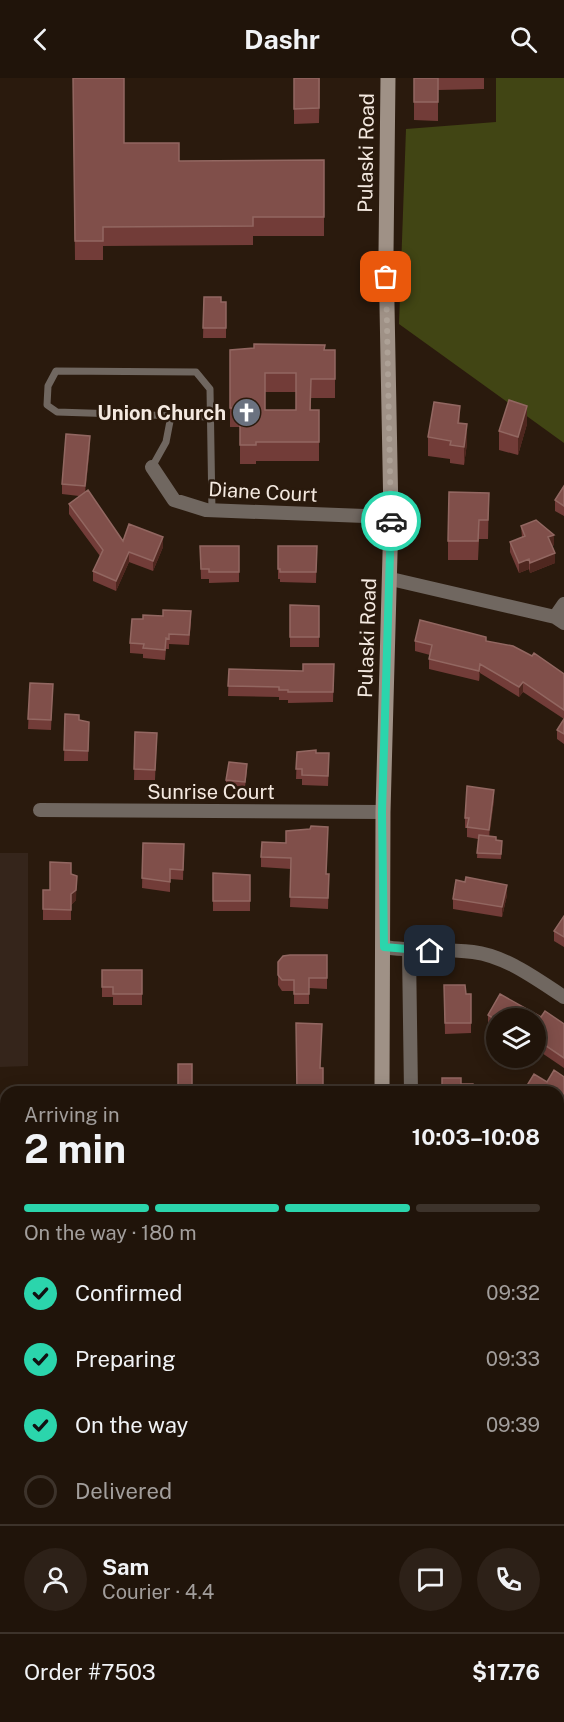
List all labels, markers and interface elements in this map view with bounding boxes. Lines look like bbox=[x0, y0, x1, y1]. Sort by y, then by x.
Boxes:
icon: back bbox=[24, 23, 57, 56]
text: Dashr bbox=[244, 23, 320, 55]
icon: search bbox=[507, 23, 540, 56]
street label: Pulaski Road bbox=[353, 93, 379, 213]
pin bbox=[360, 251, 411, 302]
icon: bag bbox=[369, 260, 402, 293]
church icon: Union Church bbox=[231, 397, 263, 429]
place label: Union Church bbox=[97, 401, 226, 425]
street label: Diane Court bbox=[208, 477, 318, 507]
courier bbox=[361, 491, 421, 551]
icon: car bbox=[375, 505, 408, 538]
street label: Pulaski Road bbox=[353, 578, 381, 698]
street label: Sunrise Court bbox=[147, 780, 275, 804]
pin bbox=[404, 925, 455, 976]
icon: home bbox=[413, 934, 446, 967]
map controls bbox=[486, 1008, 546, 1068]
button: layers bbox=[486, 1008, 546, 1068]
text: Arriving in bbox=[24, 1103, 119, 1127]
text: 10:03–10:08 bbox=[412, 1124, 540, 1150]
text: 2 min bbox=[24, 1126, 126, 1172]
text: On the way · 180 m bbox=[24, 1221, 196, 1245]
icon: check bbox=[24, 1277, 57, 1310]
text: Confirmed bbox=[75, 1280, 182, 1306]
text: 09:32 bbox=[486, 1281, 540, 1305]
icon: check bbox=[24, 1343, 57, 1376]
text: Preparing bbox=[75, 1346, 176, 1372]
text: 09:33 bbox=[486, 1347, 540, 1371]
icon: check bbox=[24, 1409, 57, 1442]
text: On the way bbox=[75, 1412, 188, 1438]
text: 09:39 bbox=[486, 1413, 540, 1437]
text: Delivered bbox=[75, 1478, 172, 1504]
button: person bbox=[24, 1548, 87, 1611]
button: chat bbox=[399, 1548, 462, 1611]
button: phone bbox=[477, 1548, 540, 1611]
text: Sam bbox=[102, 1554, 149, 1580]
text: Courier · 4.4 bbox=[102, 1580, 214, 1604]
text: Order #7503 bbox=[24, 1659, 156, 1685]
text: $17.76 bbox=[472, 1659, 540, 1685]

